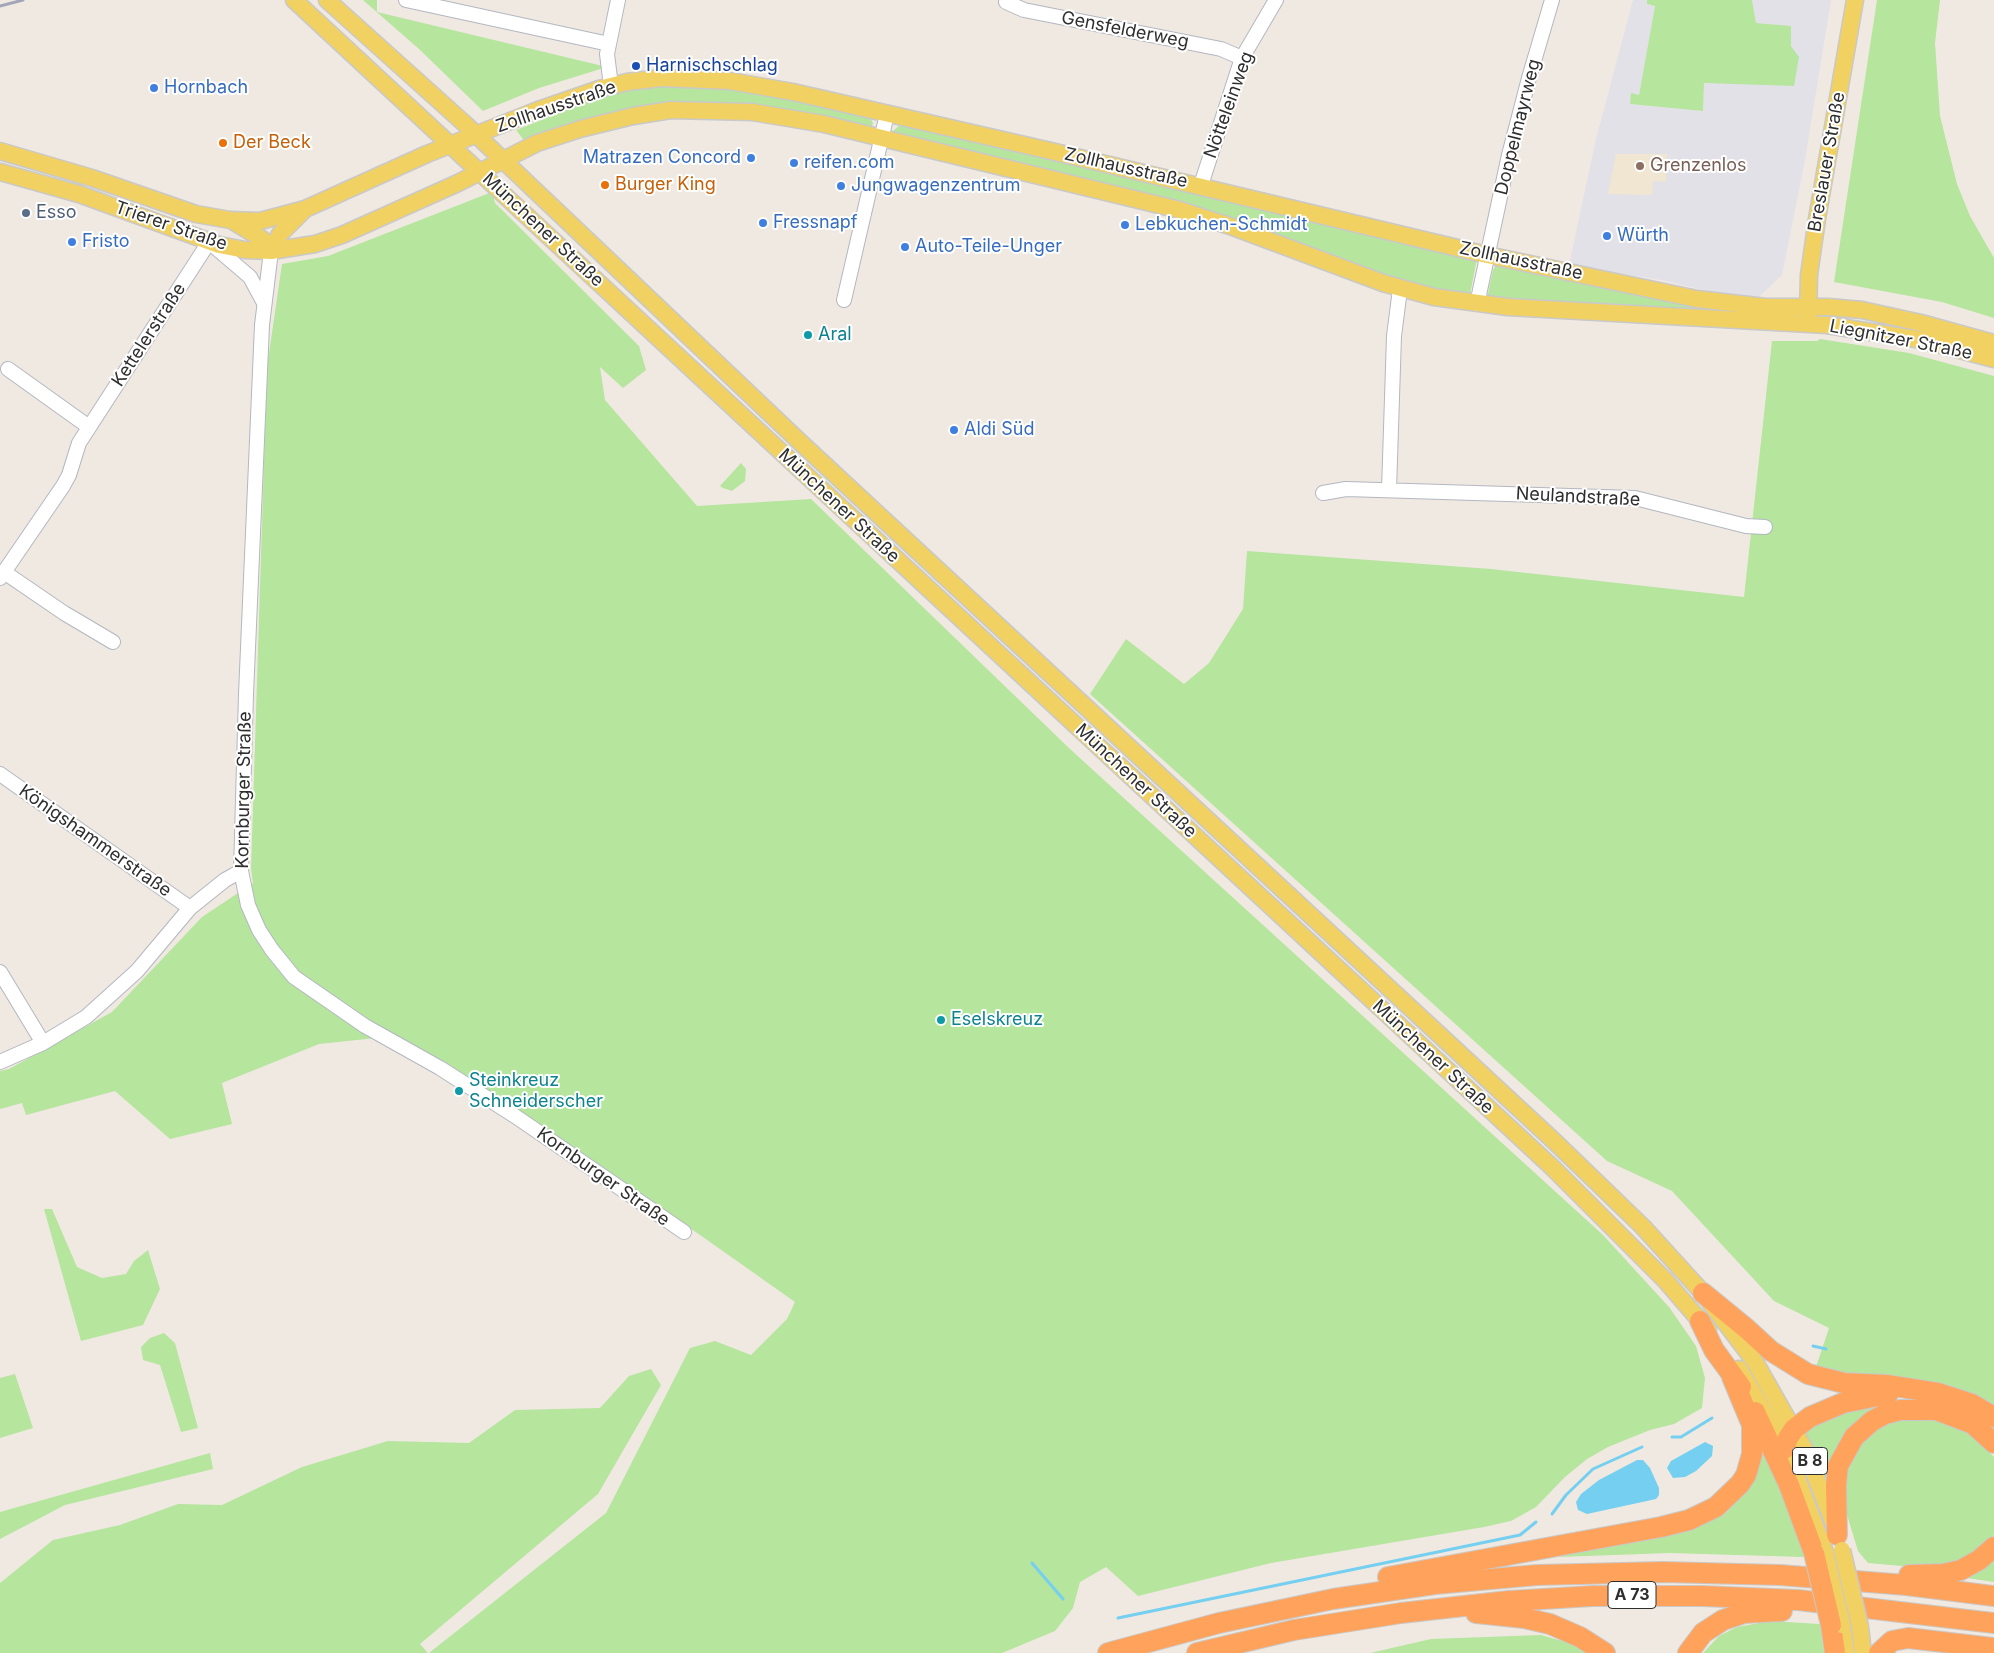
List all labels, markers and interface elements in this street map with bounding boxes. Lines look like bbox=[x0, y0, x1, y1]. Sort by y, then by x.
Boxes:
street label: Gensfelderweg bbox=[1059, 7, 1191, 53]
street label: Nötteleinweg bbox=[1200, 49, 1258, 161]
place label: Harnischschlag bbox=[646, 55, 778, 77]
street label: Doppelmayrweg bbox=[1491, 57, 1545, 197]
marker: Harnischschlag bbox=[630, 60, 642, 72]
street label: Zollhausstraße bbox=[493, 76, 619, 138]
place label: Hornbach bbox=[164, 77, 248, 99]
marker: Hornbach bbox=[148, 82, 160, 94]
street label: Breslauer Straße bbox=[1804, 90, 1850, 234]
place label: Der Beck bbox=[233, 132, 311, 154]
marker: Der Beck bbox=[217, 137, 229, 149]
street label: Zollhausstraße bbox=[1062, 143, 1190, 193]
place label: Matrazen Concord bbox=[583, 147, 741, 169]
marker: Matrazen Concord bbox=[745, 152, 757, 164]
place label: reifen.com bbox=[804, 152, 895, 174]
place label: Grenzenlos bbox=[1650, 155, 1746, 177]
marker: reifen.com bbox=[788, 157, 800, 169]
marker: Grenzenlos bbox=[1634, 160, 1646, 172]
street label: Münchener Straße bbox=[478, 168, 608, 292]
place label: Burger King bbox=[615, 174, 716, 196]
place label: Jungwagenzentrum bbox=[851, 175, 1020, 197]
marker: Burger King bbox=[599, 179, 611, 191]
marker: Jungwagenzentrum bbox=[835, 180, 847, 192]
street label: Trierer Straße bbox=[112, 197, 230, 255]
place label: Esso bbox=[36, 202, 77, 224]
marker: Esso bbox=[20, 207, 32, 219]
place label: Fressnapf bbox=[773, 212, 857, 234]
place label: Lebkuchen-Schmidt bbox=[1135, 214, 1307, 236]
marker: Fressnapf bbox=[757, 217, 769, 229]
marker: Lebkuchen-Schmidt bbox=[1119, 219, 1131, 231]
place label: Würth bbox=[1617, 225, 1669, 247]
marker: Würth bbox=[1601, 230, 1613, 242]
place label: Fristo bbox=[82, 231, 130, 253]
marker: Fristo bbox=[66, 236, 78, 248]
place label: Auto-Teile-Unger bbox=[915, 236, 1062, 258]
street label: Zollhausstraße bbox=[1457, 237, 1585, 285]
marker: Auto-Teile-Unger bbox=[899, 241, 911, 253]
street label: Kettelerstraße bbox=[108, 279, 190, 391]
street label: Liegnitzer Straße bbox=[1828, 316, 1974, 364]
place label: Aral bbox=[818, 324, 852, 346]
marker: Aral bbox=[802, 329, 814, 341]
place label: Aldi Süd bbox=[964, 419, 1034, 441]
marker: Aldi Süd bbox=[948, 424, 960, 436]
street label: Münchener Straße bbox=[774, 444, 904, 568]
street label: Neulandstraße bbox=[1515, 483, 1641, 511]
street label: Kornburger Straße bbox=[232, 711, 256, 869]
street label: Münchener Straße bbox=[1071, 719, 1201, 843]
street label: Königshammerstraße bbox=[15, 780, 175, 902]
street label: Münchener Straße bbox=[1368, 995, 1498, 1119]
place label: Eselskreuz bbox=[951, 1009, 1043, 1031]
marker: Eselskreuz bbox=[935, 1014, 947, 1026]
place label: Steinkreuz Schneiderscher bbox=[469, 1070, 603, 1112]
marker: Steinkreuz Schneiderscher bbox=[453, 1085, 465, 1097]
street label: Kornburger Straße bbox=[532, 1123, 674, 1231]
road number: B 8 bbox=[1792, 1448, 1828, 1474]
road number: A 73 bbox=[1608, 1582, 1656, 1608]

